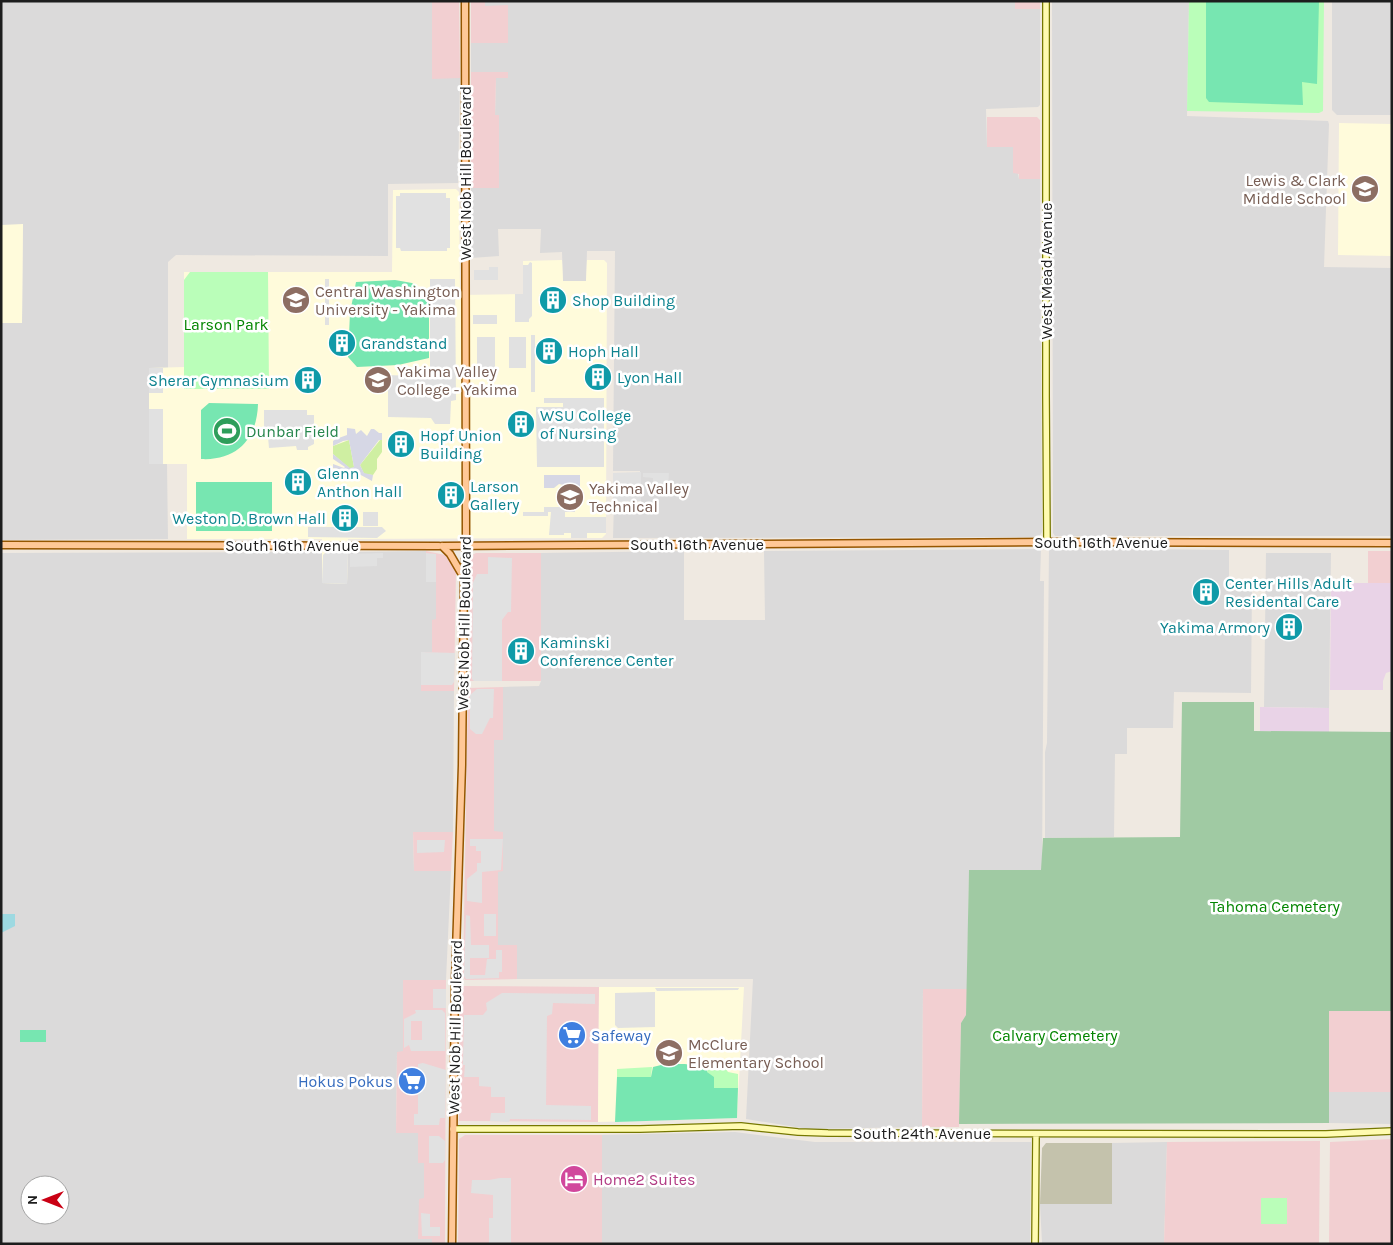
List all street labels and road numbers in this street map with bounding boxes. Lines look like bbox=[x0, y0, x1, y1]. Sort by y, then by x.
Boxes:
street label: West Nob Hill Boulevard bbox=[456, 86, 475, 260]
street label: West Mead Avenue bbox=[1037, 203, 1056, 339]
street label: South 16th Avenue bbox=[1034, 533, 1168, 552]
street label: South 16th Avenue bbox=[630, 535, 764, 554]
street label: South 16th Avenue bbox=[225, 536, 359, 555]
street label: West Nob Hill Boulevard bbox=[453, 536, 475, 710]
street label: West Nob Hill Boulevard bbox=[444, 940, 466, 1114]
street label: South 24th Avenue bbox=[853, 1124, 991, 1143]

